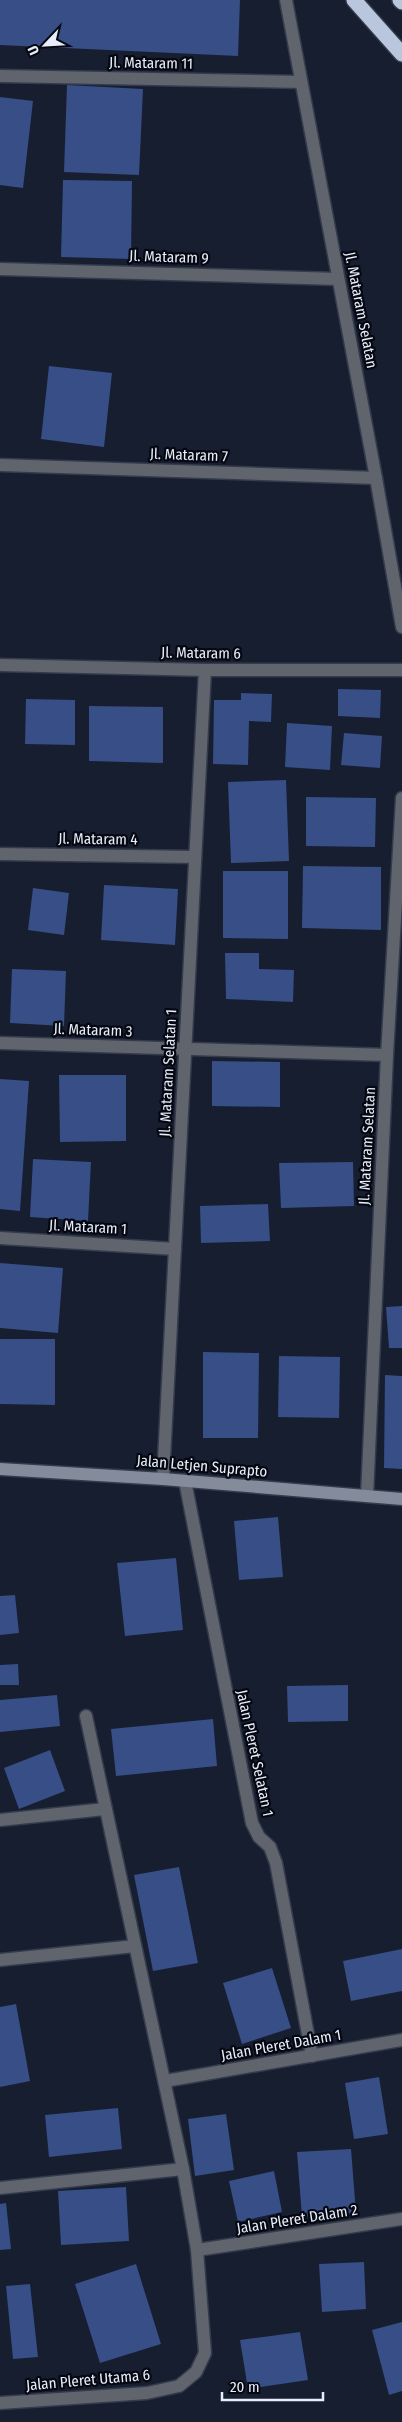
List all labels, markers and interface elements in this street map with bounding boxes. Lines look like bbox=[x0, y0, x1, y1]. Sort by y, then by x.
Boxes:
north arrow bbox=[20, 20, 70, 70]
text: U bbox=[24, 43, 43, 58]
street label: Jl. Mataram 11 bbox=[109, 53, 193, 73]
street label: Jl. Mataram 9 bbox=[129, 247, 209, 267]
street label: Jl. Mataram Selatan bbox=[341, 250, 381, 370]
street label: Jl. Mataram 7 bbox=[150, 445, 228, 465]
street label: Jl. Mataram 6 bbox=[161, 643, 241, 663]
street label: Jl. Mataram 4 bbox=[58, 829, 138, 849]
street label: Jl. Mataram Selatan 1 bbox=[156, 1009, 180, 1137]
street label: Jl. Mataram 3 bbox=[53, 1020, 133, 1040]
street label: Jl. Mataram Selatan bbox=[355, 1086, 379, 1206]
street label: Jl. Mataram 1 bbox=[49, 1216, 127, 1238]
street label: Jalan Letjen Suprapto bbox=[136, 1451, 268, 1481]
street label: Jalan Pleret Selatan 1 bbox=[233, 1688, 277, 1818]
street label: Jalan Pleret Dalam 1 bbox=[220, 2026, 342, 2064]
street label: Jalan Pleret Dalam 2 bbox=[235, 2200, 359, 2237]
street label: Jalan Pleret Utama 6 bbox=[25, 2366, 151, 2394]
scale bar bbox=[222, 2370, 323, 2402]
text: 20 m bbox=[230, 2378, 260, 2396]

